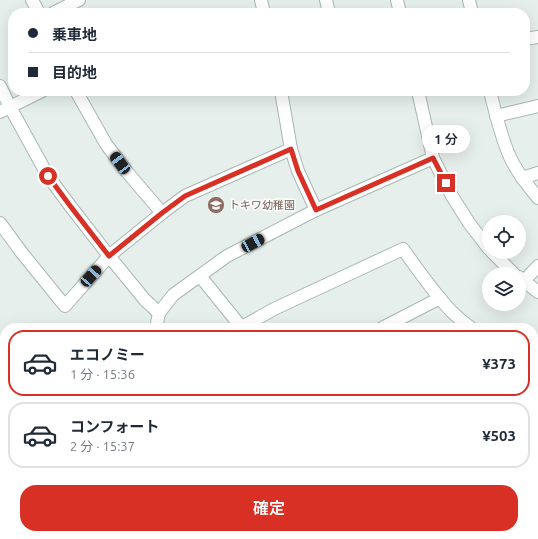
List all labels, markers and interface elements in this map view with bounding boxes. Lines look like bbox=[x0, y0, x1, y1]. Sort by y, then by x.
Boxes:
text: 乗車地 bbox=[52, 26, 97, 43]
text: 目的地 bbox=[52, 64, 97, 81]
callout: 1 分 bbox=[422, 125, 470, 153]
text: 1 分 bbox=[434, 132, 458, 146]
car bbox=[108, 150, 132, 176]
route start bbox=[39, 167, 57, 185]
route end bbox=[437, 174, 455, 192]
school or university icon: トキワ幼稚園 bbox=[206, 195, 226, 215]
place label: トキワ幼稚園 bbox=[229, 199, 295, 211]
map controls bbox=[482, 215, 526, 311]
button: locate bbox=[482, 215, 526, 259]
car bbox=[240, 232, 266, 254]
car bbox=[79, 263, 103, 289]
button: layers bbox=[482, 267, 526, 311]
icon: car bbox=[22, 345, 58, 381]
text: エコノミー bbox=[70, 346, 145, 363]
text: ¥373 bbox=[482, 355, 516, 372]
text: 1 分 · 15:36 bbox=[70, 367, 135, 381]
icon: car bbox=[22, 417, 58, 453]
text: コンフォート bbox=[70, 418, 160, 435]
text: ¥503 bbox=[482, 427, 516, 444]
text: 2 分 · 15:37 bbox=[70, 439, 135, 453]
button: 確定 bbox=[20, 485, 518, 531]

